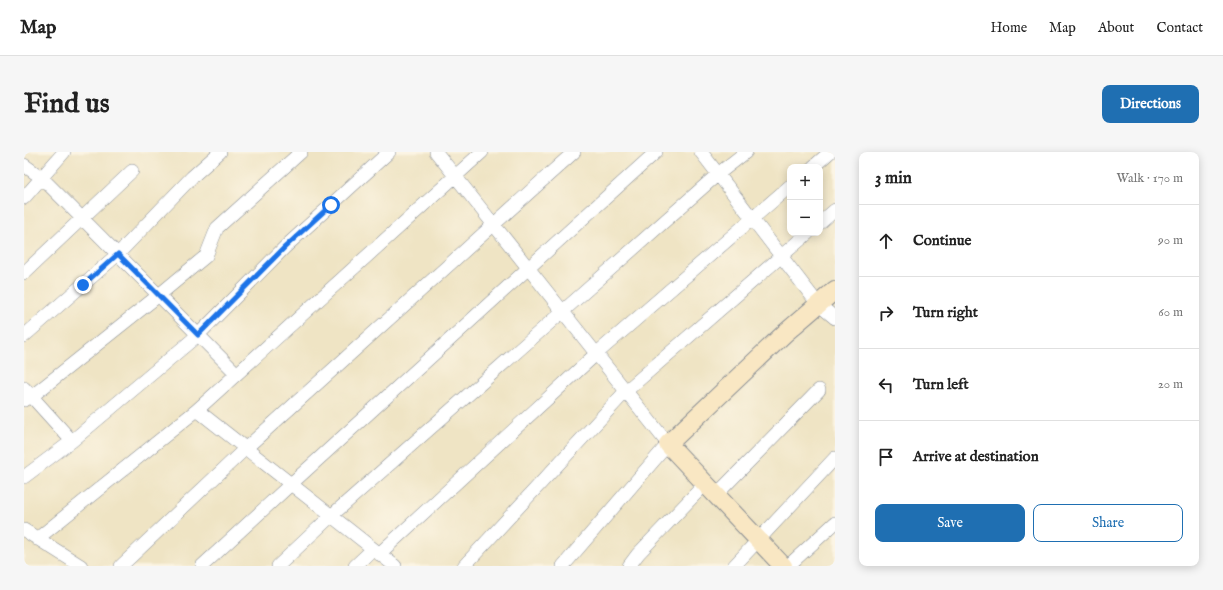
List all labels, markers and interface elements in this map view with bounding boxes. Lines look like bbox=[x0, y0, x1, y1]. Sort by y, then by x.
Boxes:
text: Map bbox=[20, 16, 56, 40]
text: Home bbox=[991, 19, 1027, 37]
text: Map bbox=[1049, 19, 1076, 37]
text: About bbox=[1098, 19, 1134, 37]
text: Contact bbox=[1156, 19, 1203, 37]
button: Directions bbox=[1102, 85, 1199, 123]
text: Find us bbox=[24, 87, 110, 122]
map controls bbox=[787, 164, 823, 236]
button: + bbox=[787, 164, 823, 200]
text: 3 min bbox=[875, 168, 912, 189]
text: Walk · 170 m bbox=[1117, 170, 1183, 187]
route start bbox=[322, 196, 340, 214]
button: − bbox=[787, 200, 823, 236]
icon: ahead bbox=[875, 230, 897, 252]
text: Continue bbox=[913, 231, 971, 250]
text: 90 m bbox=[1158, 232, 1183, 249]
route end bbox=[74, 276, 92, 294]
icon: right bbox=[875, 302, 897, 324]
text: Turn right bbox=[913, 303, 978, 322]
text: 60 m bbox=[1158, 304, 1183, 321]
icon: left bbox=[875, 374, 897, 396]
text: Turn left bbox=[913, 375, 969, 394]
text: 20 m bbox=[1158, 376, 1183, 393]
icon: arrive bbox=[875, 446, 897, 468]
text: Arrive at destination bbox=[913, 447, 1039, 466]
button: Save bbox=[875, 504, 1025, 542]
button: Share bbox=[1033, 504, 1183, 542]

